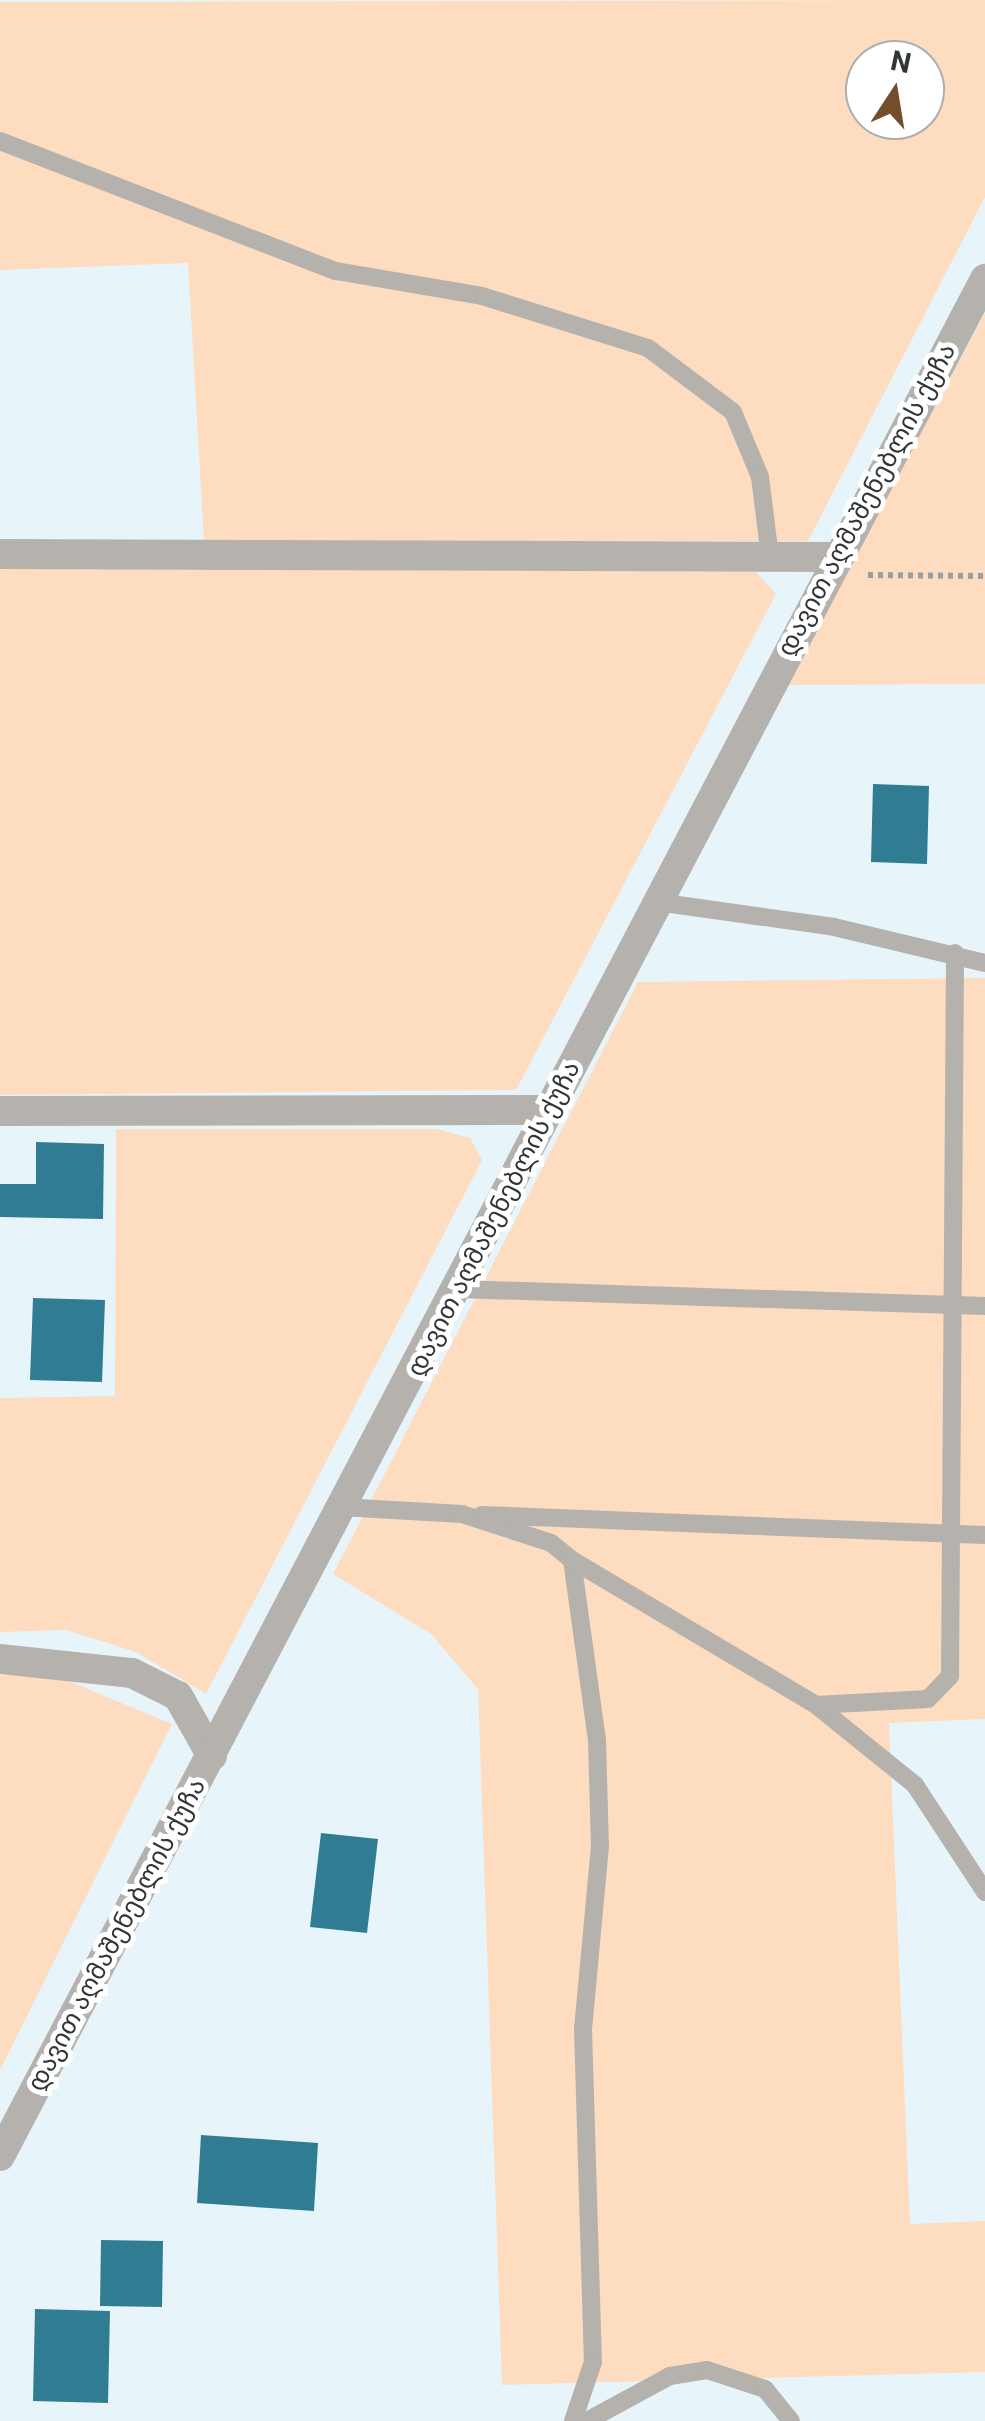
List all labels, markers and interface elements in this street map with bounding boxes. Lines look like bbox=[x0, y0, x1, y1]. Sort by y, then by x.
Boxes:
north arrow bbox=[845, 40, 945, 140]
text: N bbox=[888, 44, 914, 80]
street label: დავით აღმაშენებლის ქუჩა bbox=[772, 338, 962, 662]
street label: დავით აღმაშენებლის ქუჩა bbox=[401, 1056, 587, 1382]
street label: დავით აღმაშენებლის ქუჩა bbox=[22, 1773, 212, 2097]

